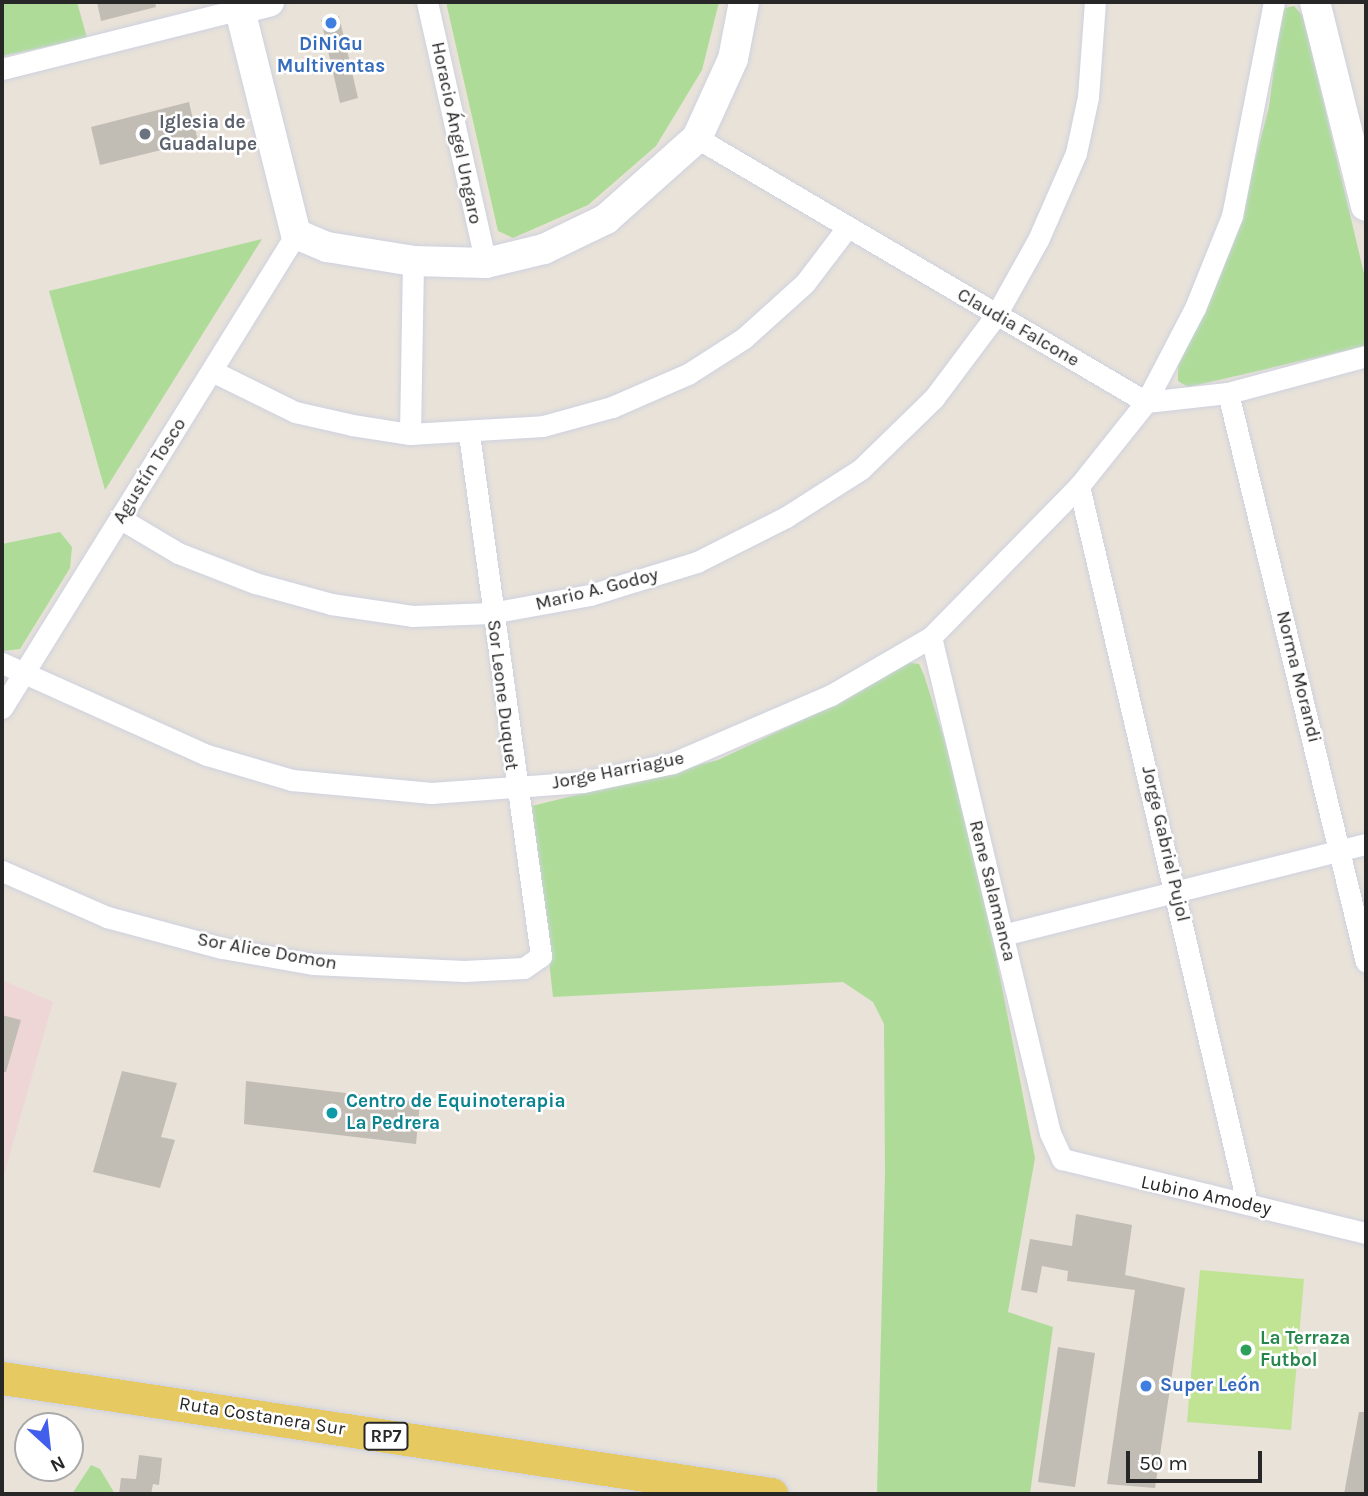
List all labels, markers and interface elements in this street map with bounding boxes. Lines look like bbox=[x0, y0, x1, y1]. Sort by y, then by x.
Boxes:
marker: DiNiGu Multiventas bbox=[323, 15, 339, 31]
place label: DiNiGu Multiventas bbox=[277, 34, 385, 78]
street label: Horacio Ángel Ungaro bbox=[426, 40, 486, 226]
place label: Iglesia de Guadalupe bbox=[159, 112, 257, 156]
marker: Iglesia de Guadalupe bbox=[137, 126, 153, 142]
street label: Claudia Falcone bbox=[953, 284, 1083, 372]
street label: Agustín Tosco bbox=[108, 414, 192, 528]
street label: Mario A. Godoy bbox=[533, 564, 661, 616]
street label: Norma Morandi bbox=[1271, 609, 1325, 745]
street label: Sor Leone Duquet bbox=[481, 618, 523, 772]
street label: Jorge Harriague bbox=[550, 747, 686, 795]
street label: Jorge Gabriel Pujol bbox=[1136, 764, 1194, 924]
street label: Rene Salamanca bbox=[963, 818, 1021, 964]
street label: Sor Alice Domon bbox=[195, 928, 339, 976]
place label: Centro de Equinoterapia La Pedrera bbox=[346, 1091, 566, 1135]
marker: Centro de Equinoterapia La Pedrera bbox=[324, 1105, 340, 1121]
street label: Lubino Amodey bbox=[1139, 1171, 1273, 1221]
place label: La Terraza Futbol bbox=[1260, 1328, 1350, 1372]
marker: La Terraza Futbol bbox=[1238, 1342, 1254, 1358]
place label: Super León bbox=[1160, 1375, 1260, 1397]
marker: Super León bbox=[1138, 1378, 1154, 1394]
street label: Ruta Costanera Sur bbox=[177, 1393, 347, 1441]
north arrow bbox=[14, 1412, 84, 1482]
road number: RP7 bbox=[363, 1422, 409, 1450]
scale bar bbox=[1130, 1436, 1266, 1480]
text: N bbox=[47, 1451, 69, 1477]
text: 50 m bbox=[1139, 1451, 1188, 1475]

